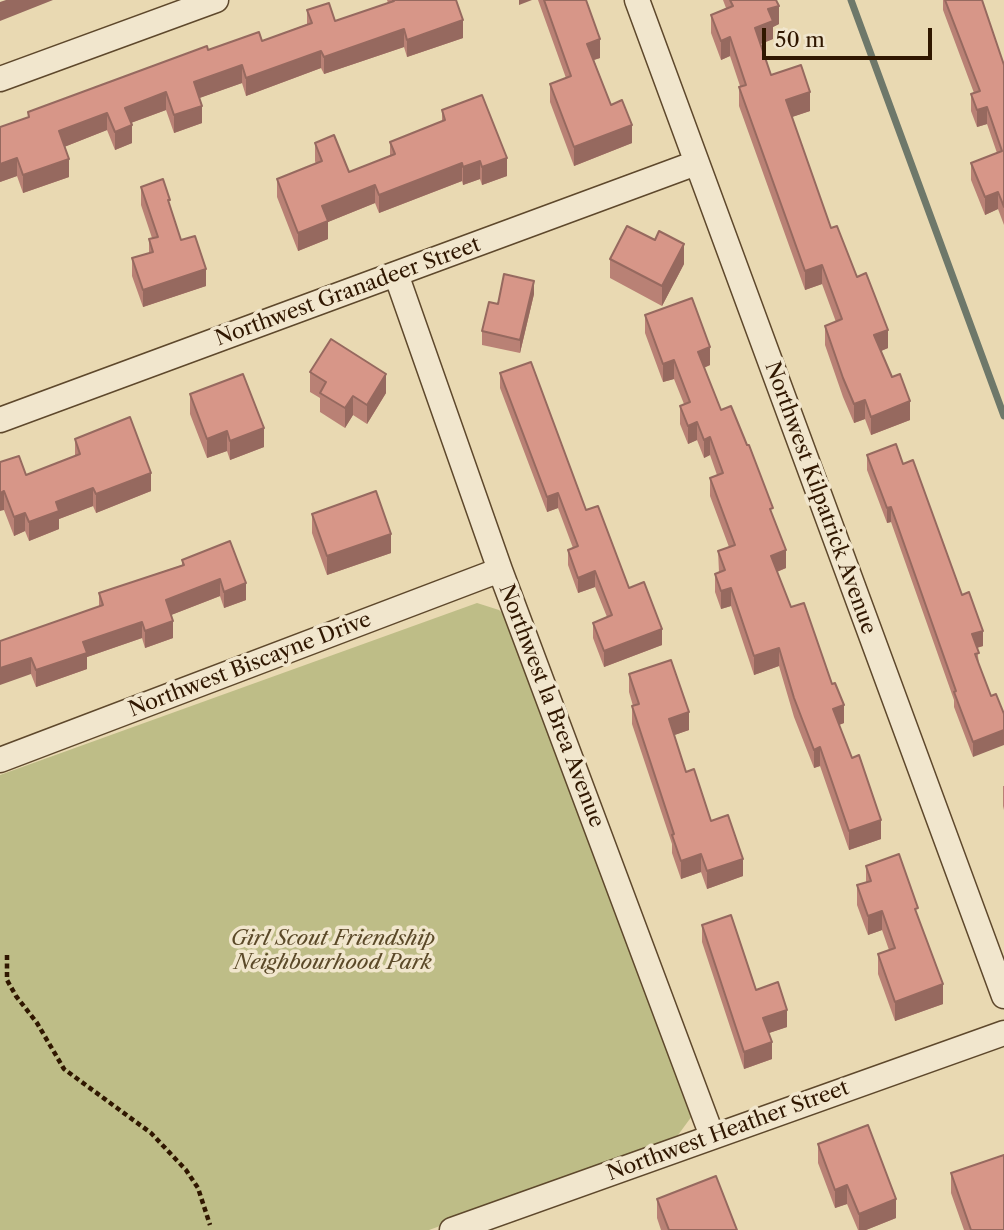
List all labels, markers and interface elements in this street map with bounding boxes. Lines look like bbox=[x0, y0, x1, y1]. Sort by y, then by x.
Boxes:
scale bar bbox=[766, 14, 936, 58]
text: 50 m bbox=[775, 27, 825, 52]
street label: Northwest Granadeer Street bbox=[212, 232, 484, 352]
street label: Northwest Kilpatrick Avenue bbox=[759, 358, 881, 638]
street label: Northwest la Brea Avenue bbox=[493, 581, 609, 831]
street label: Northwest Biscayne Drive bbox=[125, 607, 375, 723]
park label: Girl Scout Friendship Neighbourhood Park bbox=[231, 926, 435, 976]
street label: Northwest Heather Street bbox=[604, 1075, 852, 1187]

